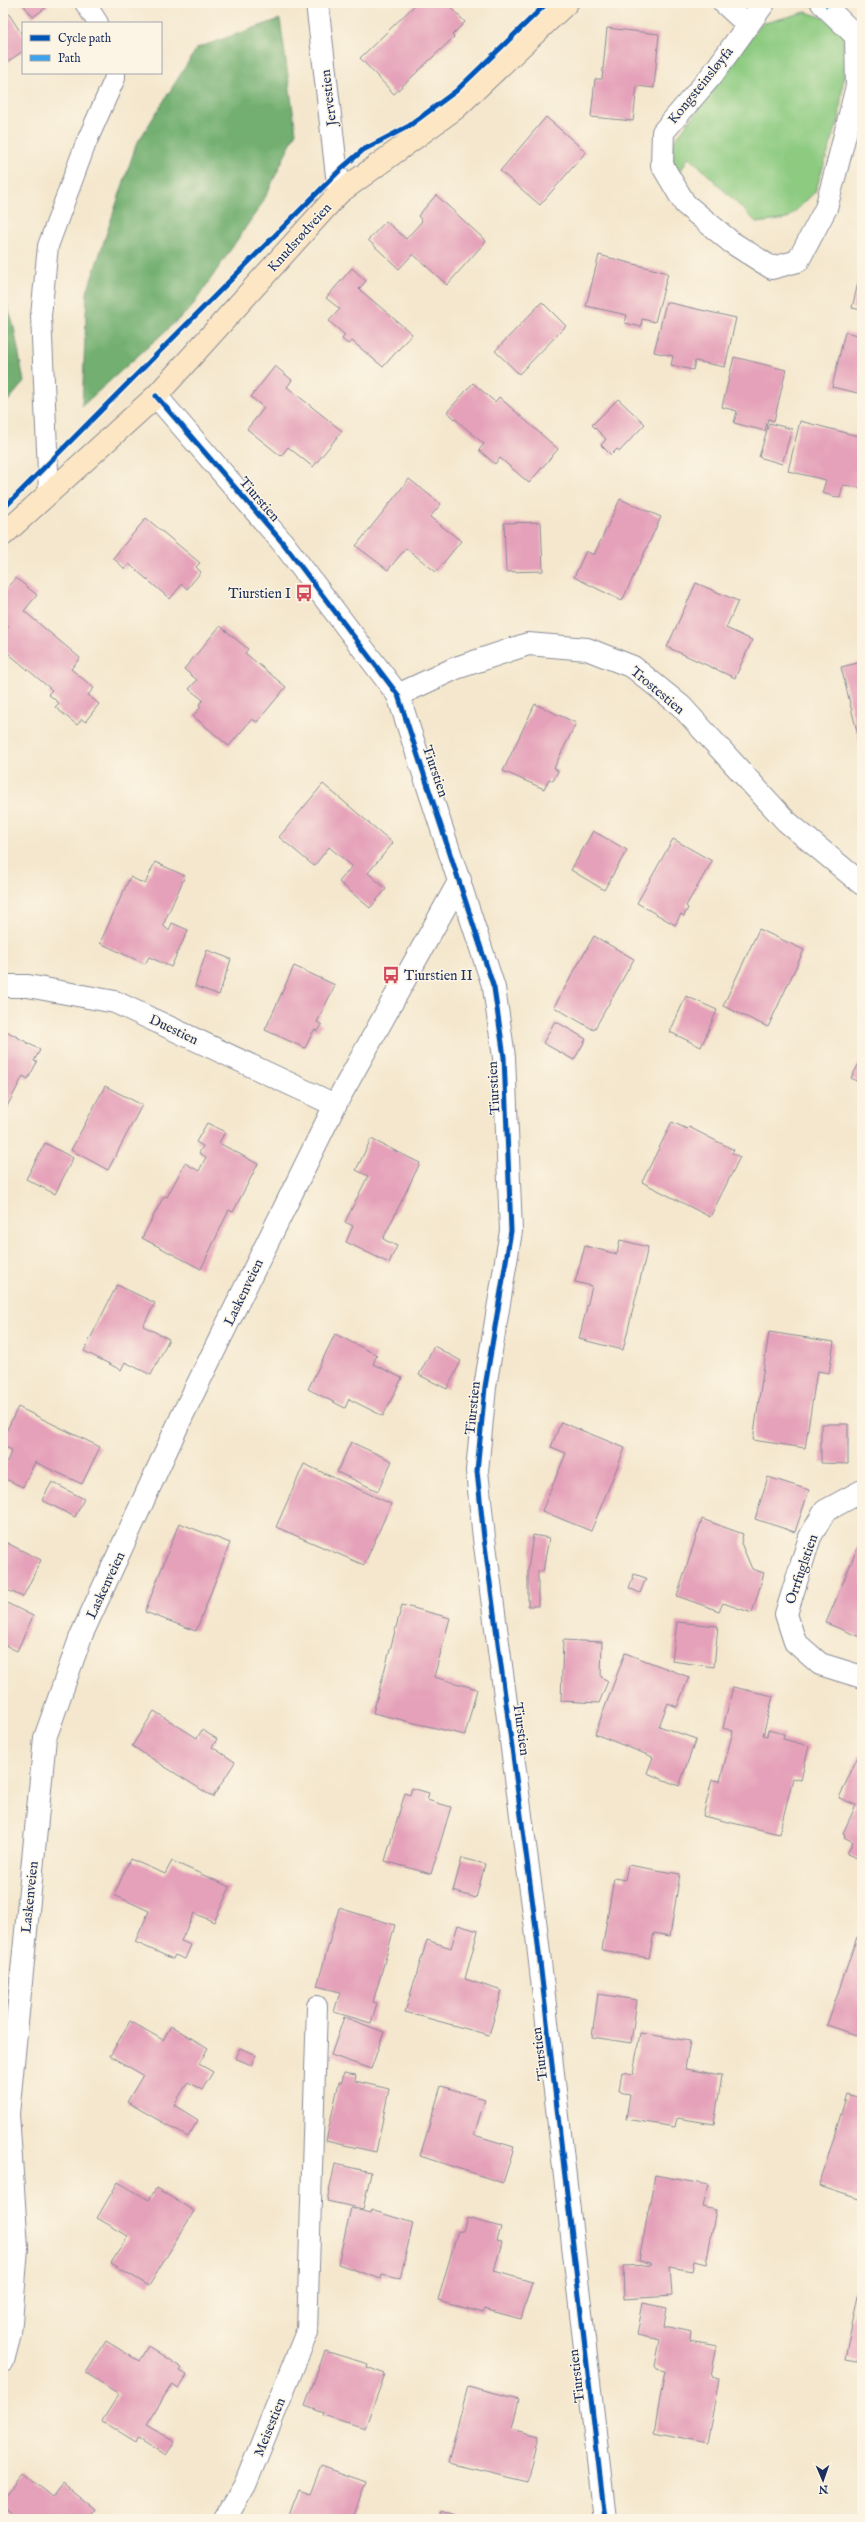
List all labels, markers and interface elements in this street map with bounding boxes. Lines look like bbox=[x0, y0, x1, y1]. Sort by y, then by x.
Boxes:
legend bbox=[22, 22, 162, 74]
text: Cycle path bbox=[58, 31, 112, 47]
street label: Kongsteinsløyfa bbox=[664, 43, 738, 128]
text: Path bbox=[58, 51, 81, 66]
street label: Jervestien bbox=[317, 68, 342, 129]
street label: Knudsrødveien bbox=[264, 199, 336, 276]
street label: Tiurstien bbox=[235, 474, 284, 526]
bus stop icon: Tiurstien I bbox=[294, 583, 314, 603]
place label: Tiurstien I bbox=[228, 585, 291, 603]
street label: Trostestien bbox=[627, 663, 689, 719]
street label: Tiurstien bbox=[418, 743, 452, 800]
bus stop icon: Tiurstien II bbox=[381, 965, 401, 985]
place label: Tiurstien II bbox=[404, 967, 473, 985]
street label: Duestien bbox=[146, 1011, 202, 1049]
street label: Tiurstien bbox=[484, 1060, 504, 1115]
street label: Laskenveien bbox=[220, 1256, 268, 1329]
street label: Tiurstien bbox=[461, 1380, 485, 1436]
street label: Orrfuglstien bbox=[782, 1531, 823, 1607]
street label: Laskenveien bbox=[82, 1548, 130, 1622]
street label: Tiurstien bbox=[508, 1701, 534, 1757]
street label: Laskenveien bbox=[17, 1860, 43, 1934]
street label: Tiurstien bbox=[528, 2026, 552, 2082]
street label: Tiurstien bbox=[565, 2348, 589, 2404]
street label: Meisestien bbox=[250, 2395, 290, 2459]
north arrow bbox=[803, 2460, 843, 2500]
text: N bbox=[818, 2482, 829, 2496]

